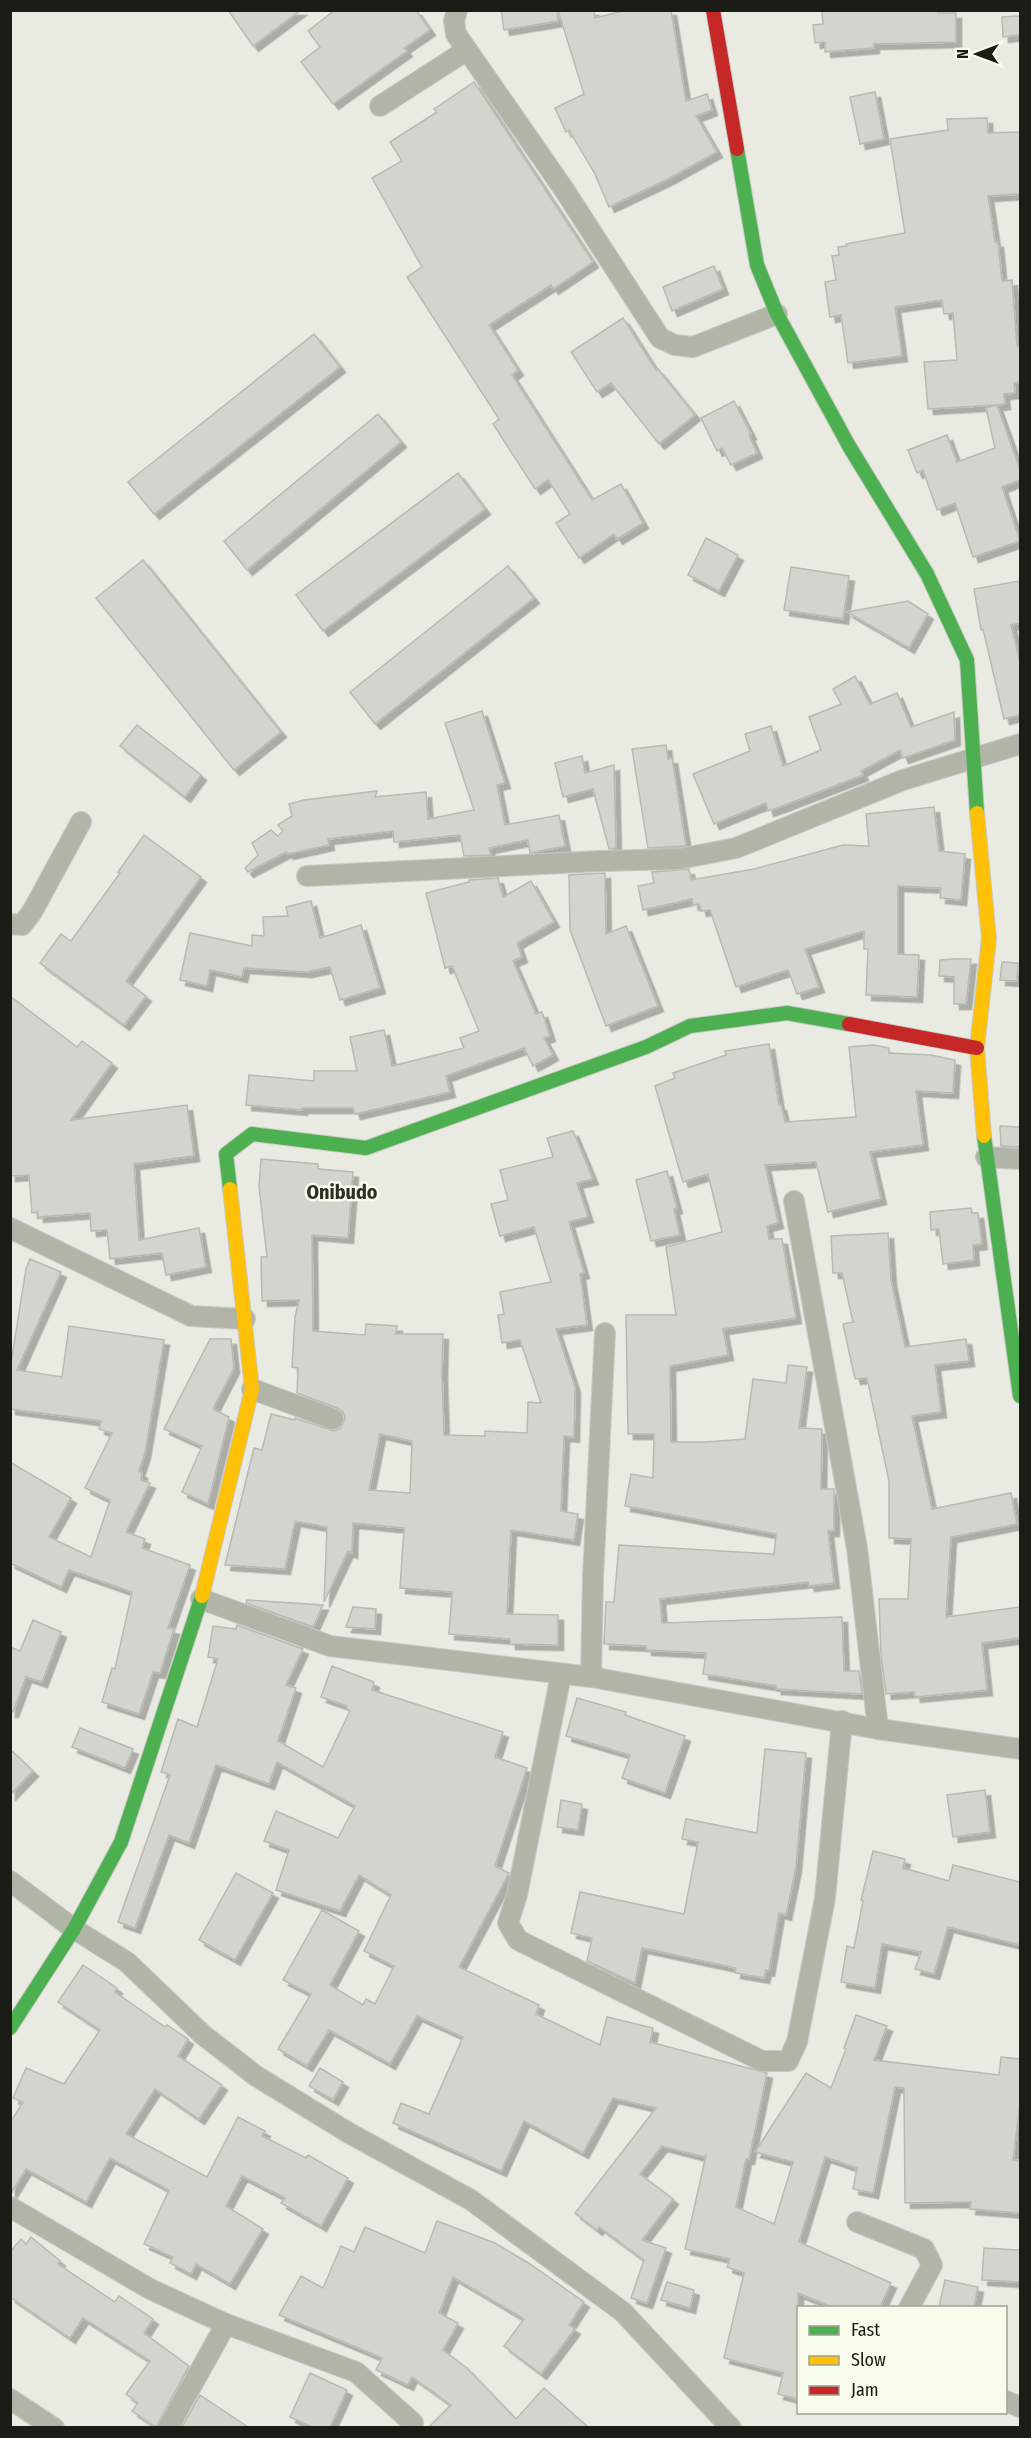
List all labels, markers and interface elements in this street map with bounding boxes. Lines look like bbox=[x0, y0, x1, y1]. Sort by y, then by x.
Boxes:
north arrow bbox=[947, 24, 1007, 84]
text: N bbox=[953, 49, 972, 59]
district label: Onibudo bbox=[306, 1180, 378, 1204]
legend bbox=[797, 2306, 1007, 2414]
text: Fast bbox=[851, 2319, 880, 2341]
text: Slow bbox=[851, 2349, 886, 2371]
text: Jam bbox=[851, 2379, 879, 2401]

